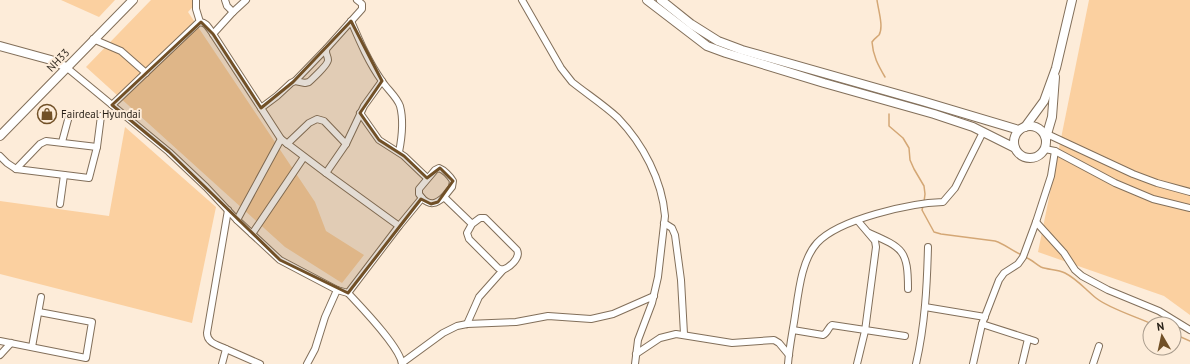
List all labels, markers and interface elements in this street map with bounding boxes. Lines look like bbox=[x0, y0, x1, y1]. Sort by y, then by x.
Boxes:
street label: NH33 bbox=[44, 45, 72, 75]
shop icon: Fairdeal Hyundai bbox=[36, 103, 58, 125]
place label: Fairdeal Hyundai bbox=[61, 107, 141, 121]
north arrow bbox=[1142, 316, 1182, 356]
text: N bbox=[1156, 319, 1165, 334]

